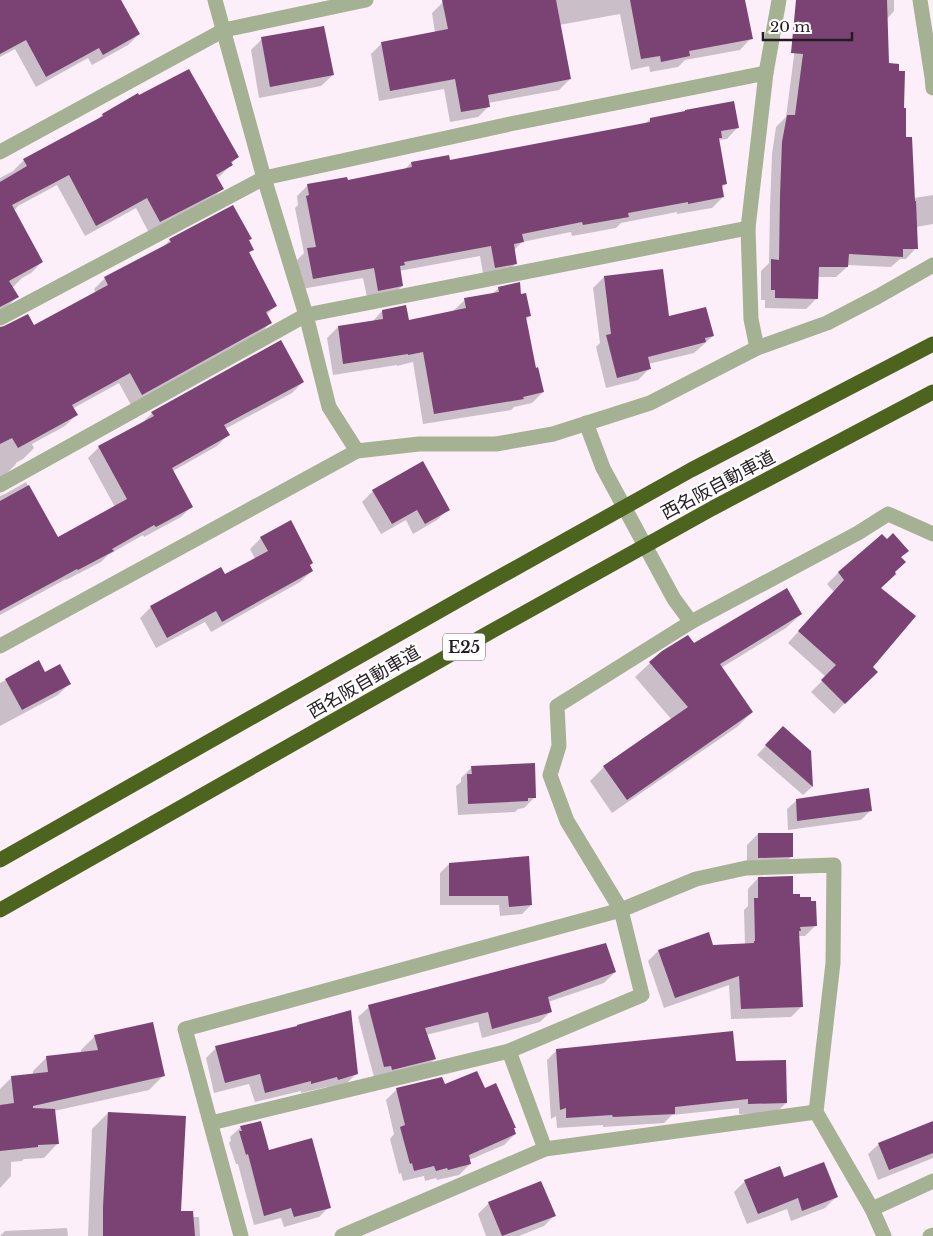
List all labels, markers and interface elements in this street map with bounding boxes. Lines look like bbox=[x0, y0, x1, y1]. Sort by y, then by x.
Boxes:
scale bar bbox=[763, 10, 852, 42]
text: 20 m bbox=[770, 17, 810, 36]
street label: 西名阪自動車道 bbox=[657, 446, 779, 524]
road number: E25 bbox=[443, 634, 485, 660]
street label: 西名阪自動車道 bbox=[304, 641, 424, 723]

